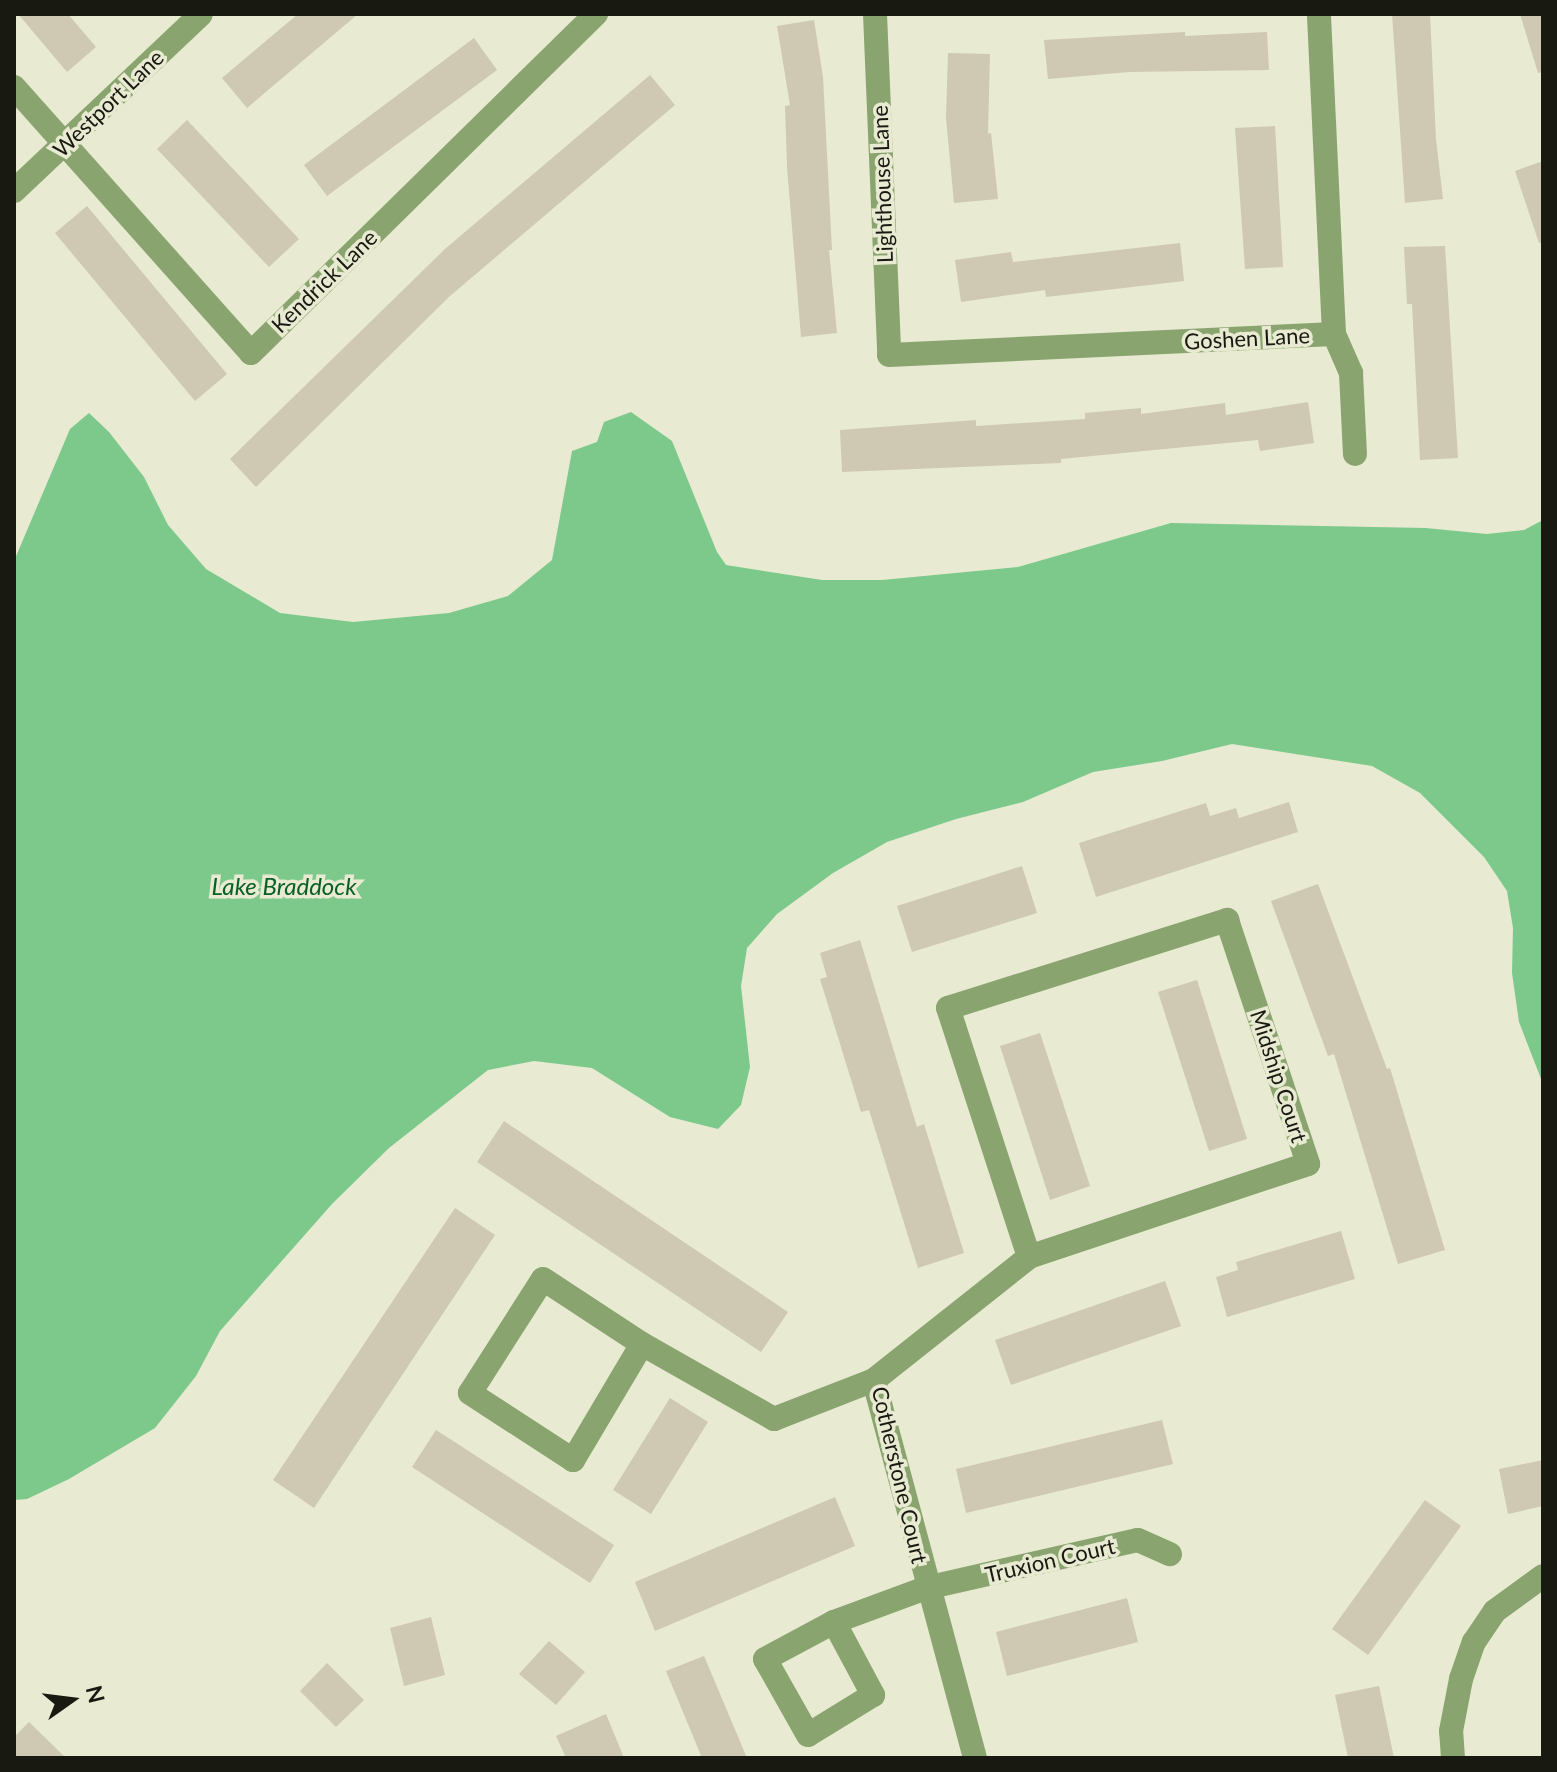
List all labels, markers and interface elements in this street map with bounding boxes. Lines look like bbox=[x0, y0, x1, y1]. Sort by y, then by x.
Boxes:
street label: Westport Lane bbox=[47, 44, 169, 162]
street label: Lighthouse Lane bbox=[866, 105, 898, 263]
street label: Kendrick Lane bbox=[266, 224, 382, 338]
street label: Goshen Lane bbox=[1183, 322, 1311, 354]
water label: Lake Braddock bbox=[211, 872, 357, 900]
street label: Midship Court bbox=[1245, 1006, 1313, 1146]
street label: Cotherstone Court bbox=[867, 1384, 933, 1566]
street label: Truxion Court bbox=[982, 1532, 1118, 1588]
north arrow bbox=[32, 1660, 112, 1740]
text: N bbox=[81, 1683, 111, 1706]

